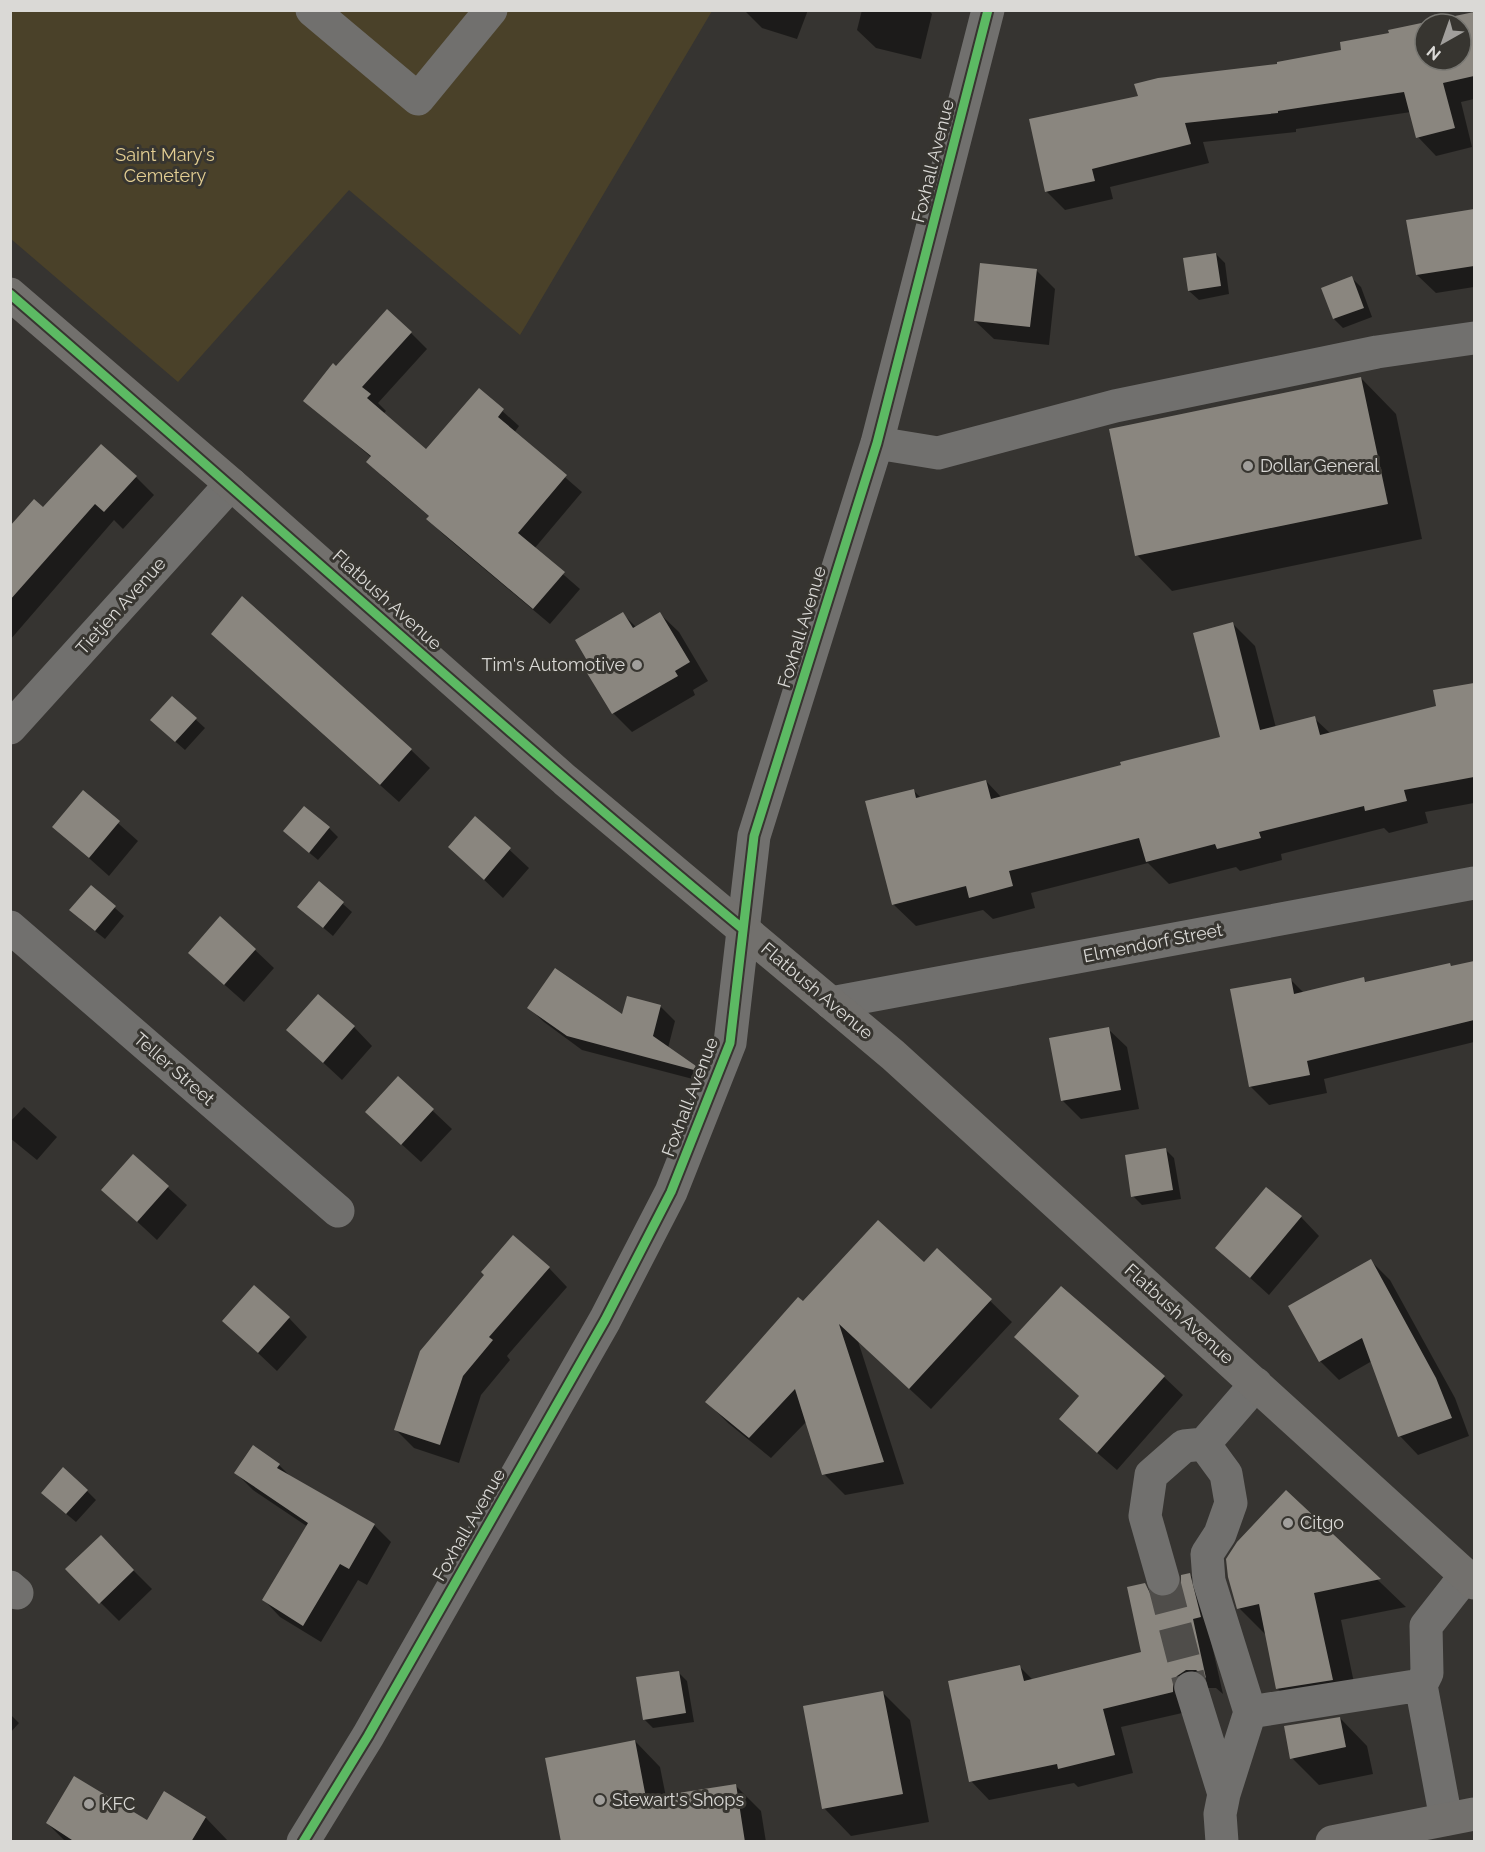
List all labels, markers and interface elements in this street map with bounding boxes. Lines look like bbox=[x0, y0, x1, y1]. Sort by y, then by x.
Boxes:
north arrow bbox=[1413, 12, 1473, 72]
text: N bbox=[1423, 42, 1444, 64]
street label: Foxhall Avenue bbox=[907, 97, 958, 225]
park label: Saint Mary's Cemetery bbox=[115, 144, 215, 186]
place label: Dollar General bbox=[1260, 455, 1379, 476]
marker: Dollar General bbox=[1241, 459, 1255, 473]
street label: Flatbush Avenue bbox=[328, 545, 446, 654]
street label: Tietjen Avenue bbox=[71, 552, 170, 659]
street label: Foxhall Avenue bbox=[773, 563, 830, 690]
place label: Tim's Automotive bbox=[481, 654, 625, 675]
marker: Tim's Automotive bbox=[630, 658, 644, 672]
street label: Elmendorf Street bbox=[1081, 919, 1224, 966]
street label: Flatbush Avenue bbox=[757, 938, 878, 1044]
street label: Teller Street bbox=[130, 1028, 219, 1109]
street label: Foxhall Avenue bbox=[657, 1034, 722, 1159]
street label: Flatbush Avenue bbox=[1120, 1259, 1238, 1368]
street label: Foxhall Avenue bbox=[428, 1465, 509, 1585]
place label: Citgo bbox=[1300, 1512, 1344, 1533]
marker: Citgo bbox=[1281, 1516, 1295, 1530]
place label: Stewart's Shops bbox=[612, 1789, 744, 1810]
place label: KFC bbox=[101, 1793, 135, 1814]
marker: Stewart's Shops bbox=[593, 1793, 607, 1807]
marker: KFC bbox=[82, 1797, 96, 1811]

